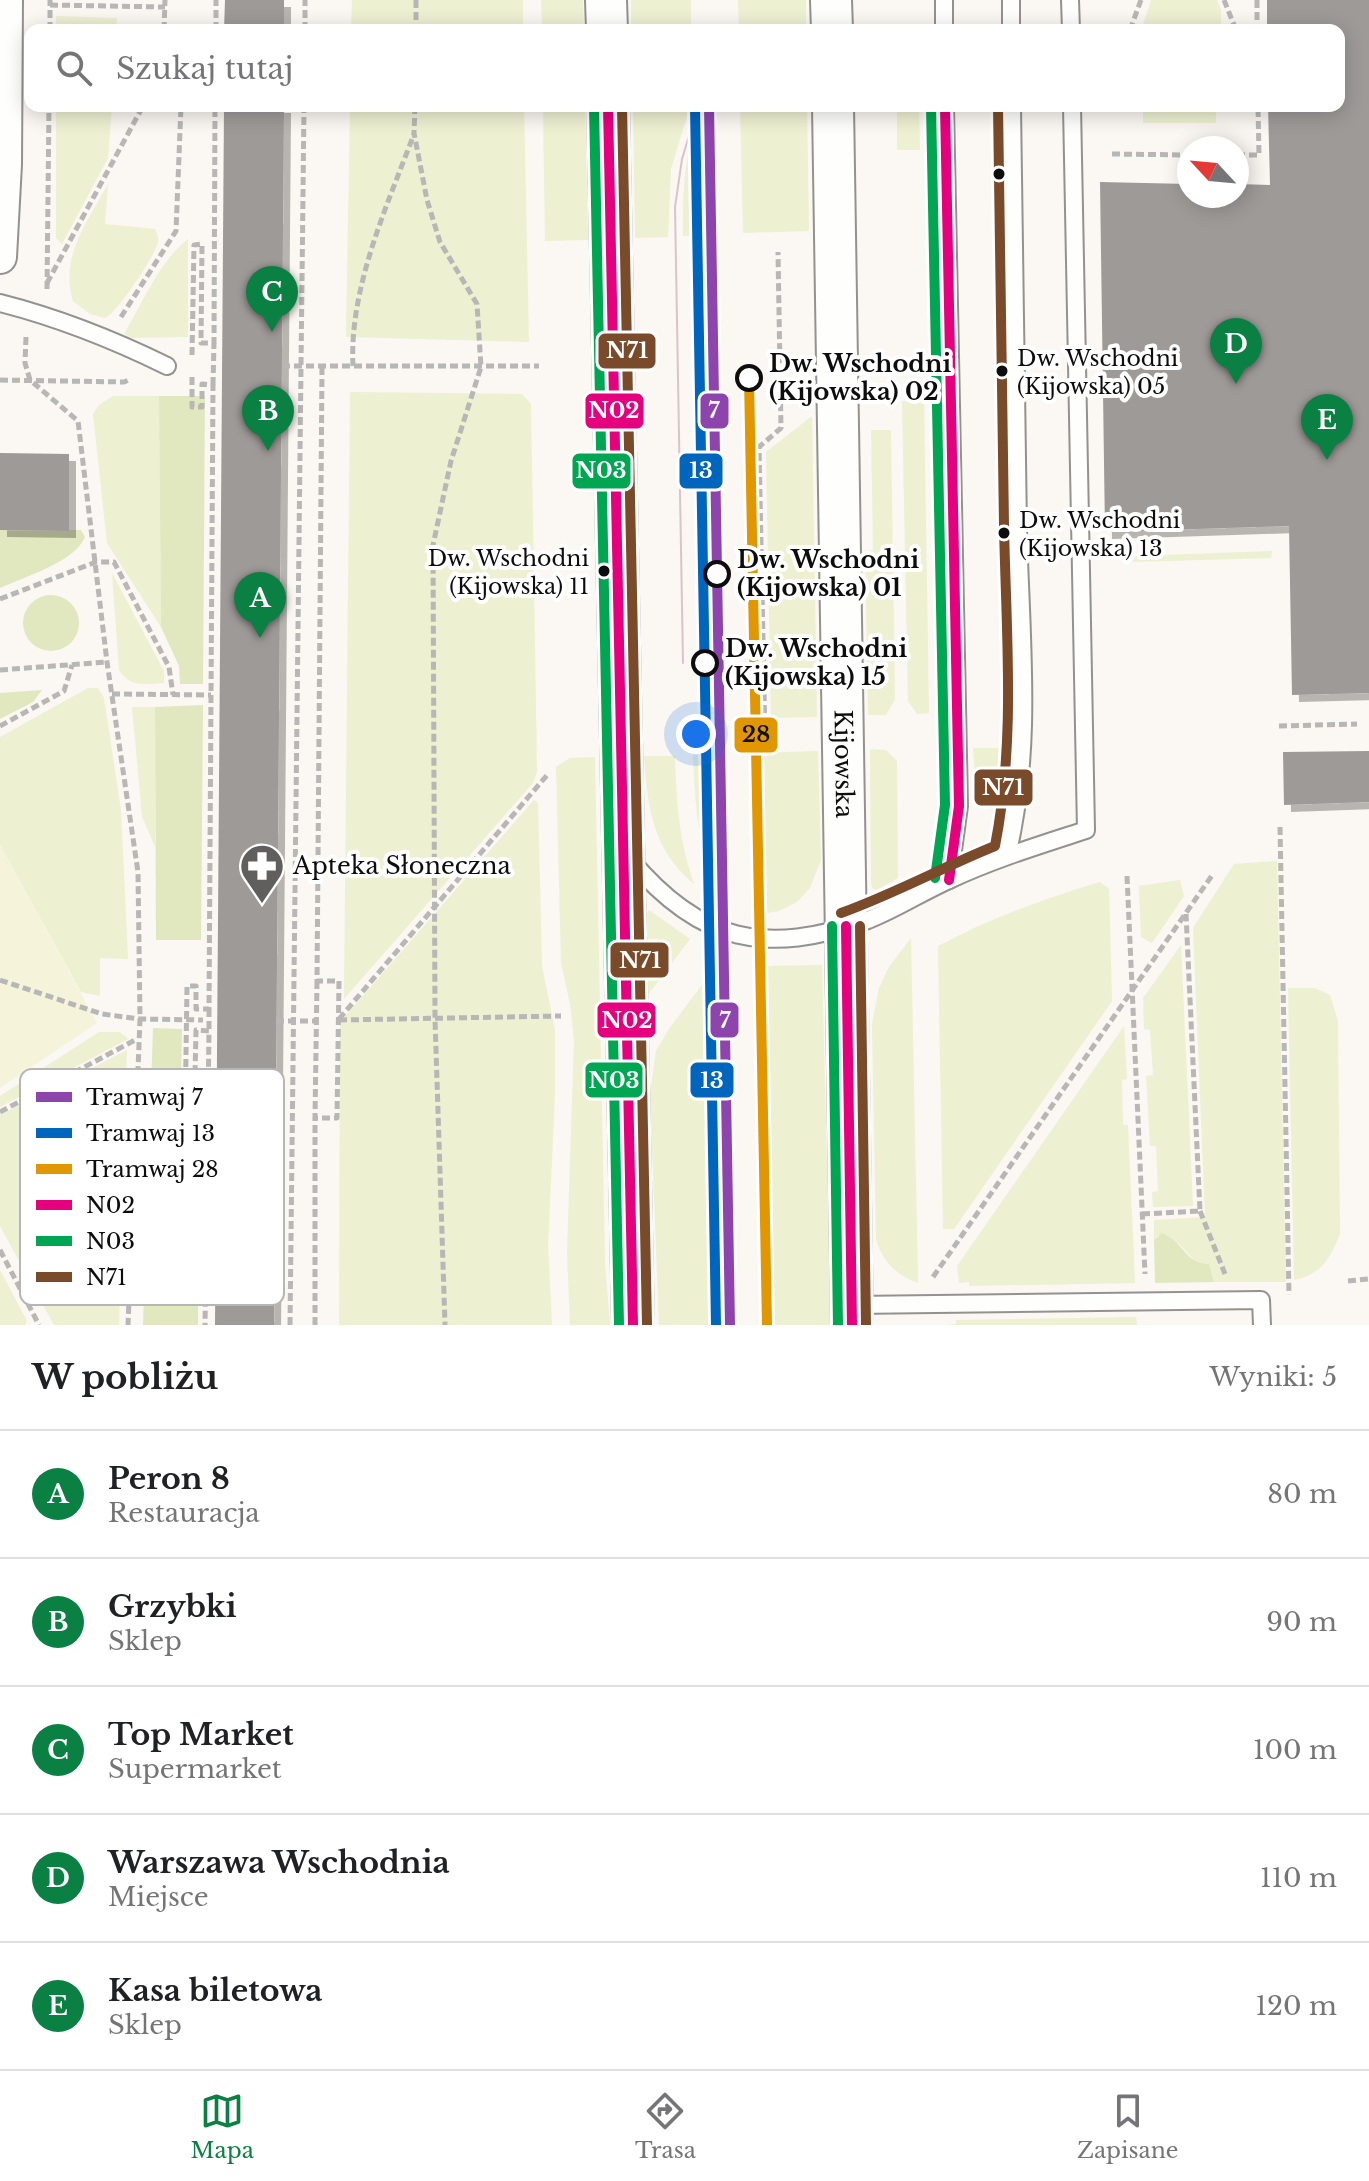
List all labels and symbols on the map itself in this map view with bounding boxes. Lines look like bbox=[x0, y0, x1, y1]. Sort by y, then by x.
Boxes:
north arrow bbox=[1177, 136, 1249, 208]
unlabelled marker bbox=[991, 166, 1007, 182]
pin: C bbox=[246, 266, 298, 332]
pin: D bbox=[1210, 318, 1262, 384]
line badge: N71 bbox=[597, 332, 657, 370]
text: N71 bbox=[606, 337, 648, 364]
place label: Dw. Wschodni (Kijowska) 05 bbox=[1017, 345, 1179, 400]
place label: Dw. Wschodni (Kijowska) 02 bbox=[769, 349, 951, 406]
marker: Dw. Wschodni (Kijowska) 05 bbox=[994, 363, 1010, 379]
marker: Dw. Wschodni (Kijowska) 02 bbox=[736, 365, 762, 391]
pin: B bbox=[242, 385, 294, 451]
line badge: N02 bbox=[584, 392, 645, 430]
line badge: 7 bbox=[699, 392, 730, 430]
pin: E bbox=[1301, 394, 1353, 460]
text: N02 bbox=[588, 397, 640, 424]
text: 7 bbox=[708, 397, 720, 424]
line badge: N03 bbox=[571, 452, 632, 490]
line badge: 13 bbox=[678, 452, 724, 490]
text: N03 bbox=[575, 457, 627, 484]
text: 13 bbox=[689, 457, 713, 484]
place label: Dw. Wschodni (Kijowska) 13 bbox=[1019, 507, 1181, 562]
marker: Dw. Wschodni (Kijowska) 13 bbox=[996, 525, 1012, 541]
place label: Dw. Wschodni (Kijowska) 11 bbox=[428, 545, 589, 600]
place label: Dw. Wschodni (Kijowska) 01 bbox=[737, 545, 919, 602]
marker: Dw. Wschodni (Kijowska) 01 bbox=[704, 561, 730, 587]
marker: Dw. Wschodni (Kijowska) 11 bbox=[596, 563, 612, 579]
pin: A bbox=[234, 572, 286, 638]
place label: Dw. Wschodni (Kijowska) 15 bbox=[725, 634, 907, 691]
marker: Dw. Wschodni (Kijowska) 15 bbox=[692, 650, 718, 676]
street label: Kijowska bbox=[828, 709, 859, 819]
your location bbox=[676, 714, 716, 754]
line badge: 28 bbox=[733, 716, 779, 754]
text: 28 bbox=[742, 721, 770, 748]
line badge: N71 bbox=[973, 768, 1034, 807]
text: N71 bbox=[982, 774, 1024, 801]
pharmacy icon: Apteka Słoneczna bbox=[238, 842, 286, 905]
place label: Apteka Słoneczna bbox=[292, 851, 511, 880]
line badge: N71 bbox=[609, 941, 670, 979]
text: N71 bbox=[619, 947, 661, 974]
line badge: N02 bbox=[596, 1001, 657, 1039]
line badge: 7 bbox=[709, 1001, 740, 1039]
text: N02 bbox=[601, 1007, 653, 1034]
text: 7 bbox=[719, 1007, 731, 1034]
line badge: N03 bbox=[584, 1061, 644, 1099]
line badge: 13 bbox=[689, 1061, 735, 1099]
text: N03 bbox=[588, 1067, 640, 1094]
text: 13 bbox=[700, 1067, 724, 1094]
legend bbox=[20, 1069, 284, 1305]
text: Tramwaj 7 bbox=[86, 1084, 204, 1111]
text: Tramwaj 13 bbox=[86, 1120, 215, 1147]
text: Tramwaj 28 bbox=[86, 1156, 219, 1183]
text: N02 bbox=[86, 1192, 135, 1219]
text: N03 bbox=[86, 1228, 135, 1255]
text: N71 bbox=[86, 1264, 127, 1291]

